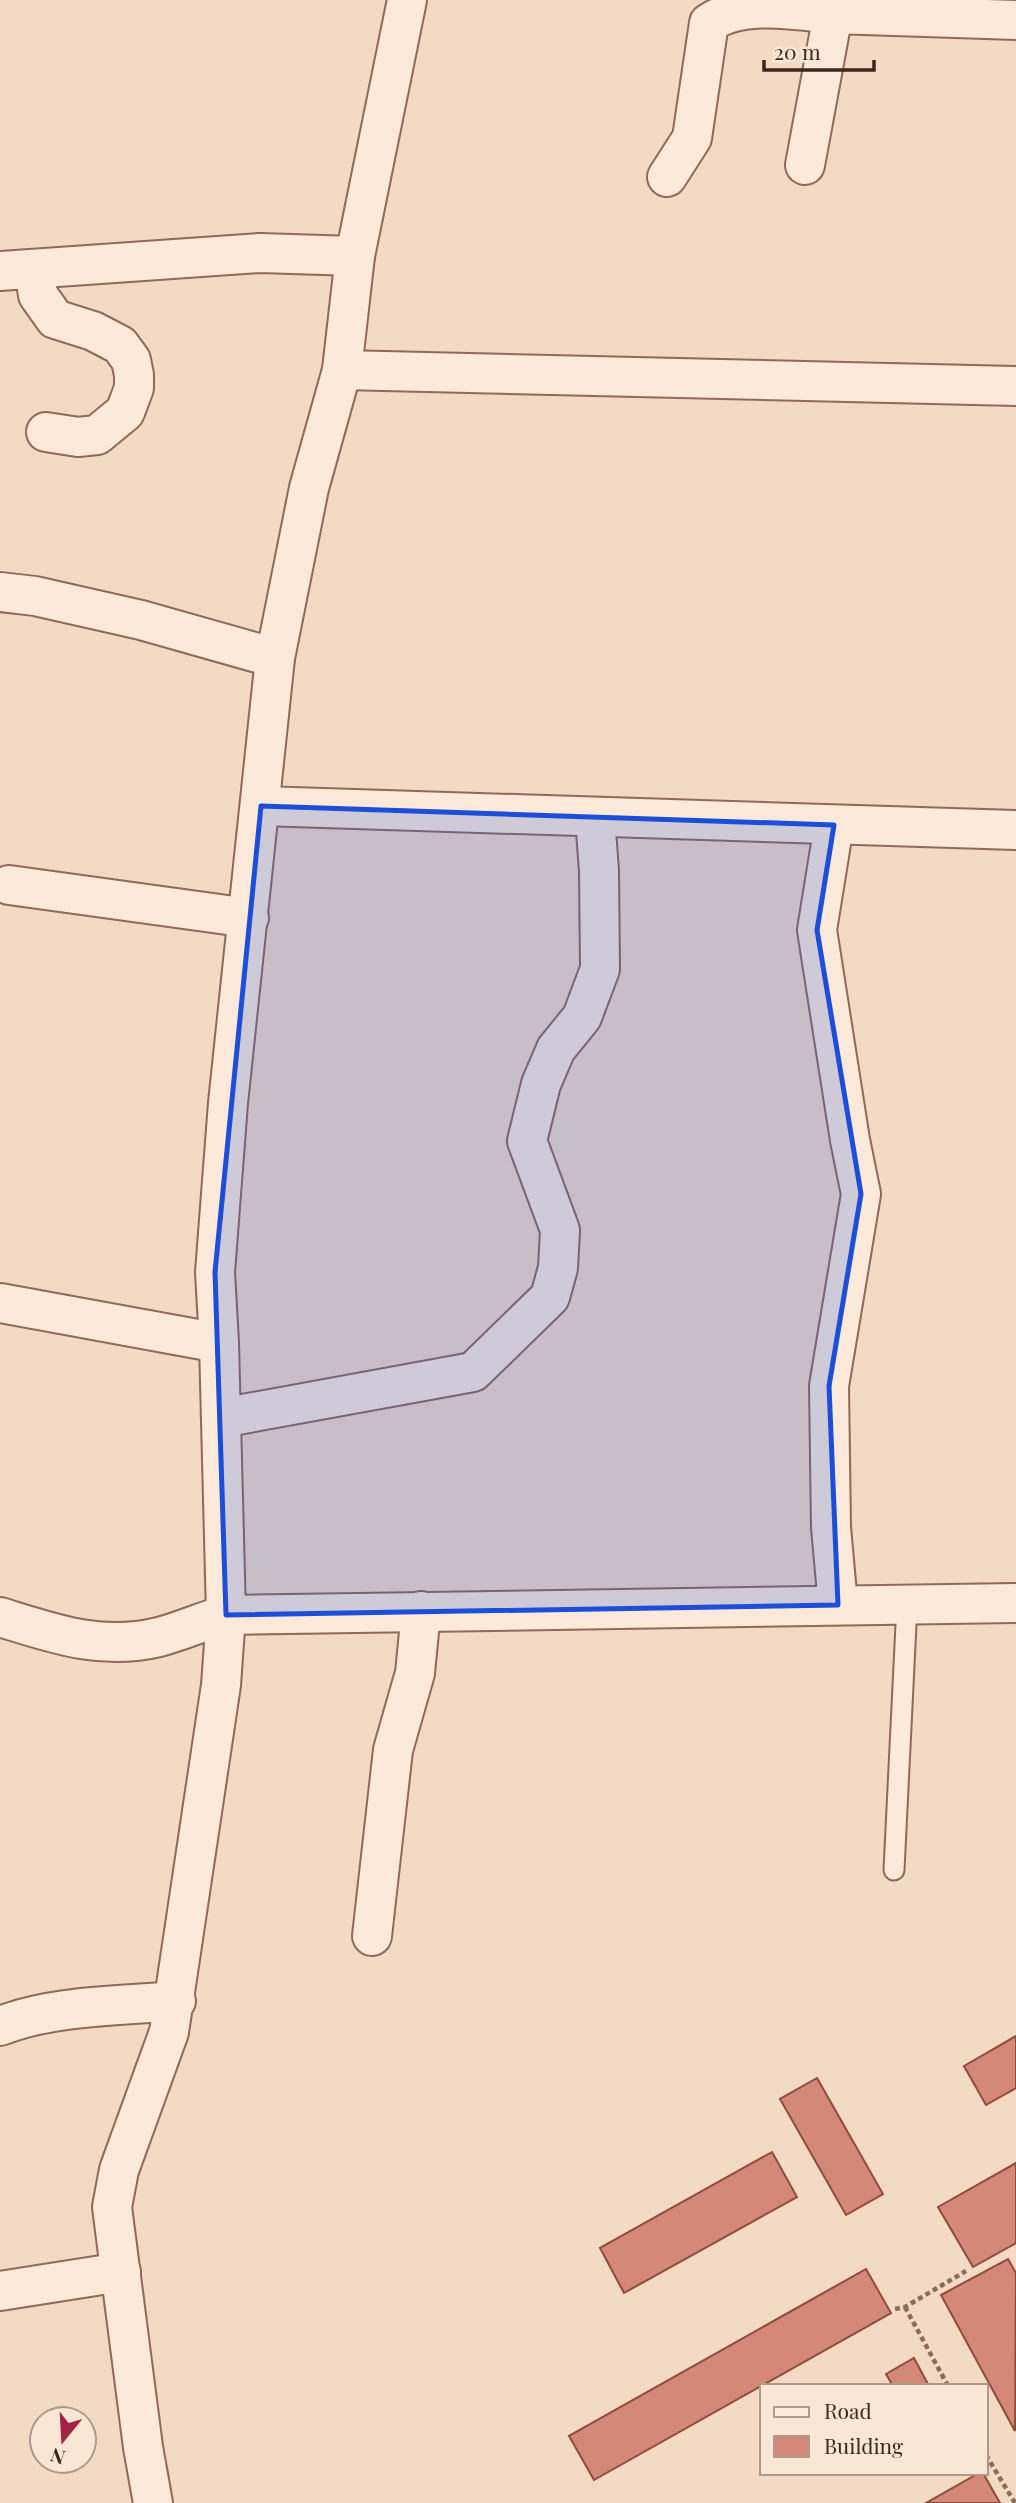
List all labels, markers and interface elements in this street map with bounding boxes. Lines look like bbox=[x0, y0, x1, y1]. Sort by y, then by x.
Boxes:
scale bar bbox=[764, 28, 874, 72]
text: 20 m bbox=[774, 37, 821, 65]
legend bbox=[760, 2384, 988, 2475]
text: Road bbox=[824, 2396, 872, 2424]
north arrow bbox=[28, 2405, 98, 2475]
text: Building bbox=[824, 2431, 903, 2459]
text: N bbox=[47, 2443, 68, 2472]

